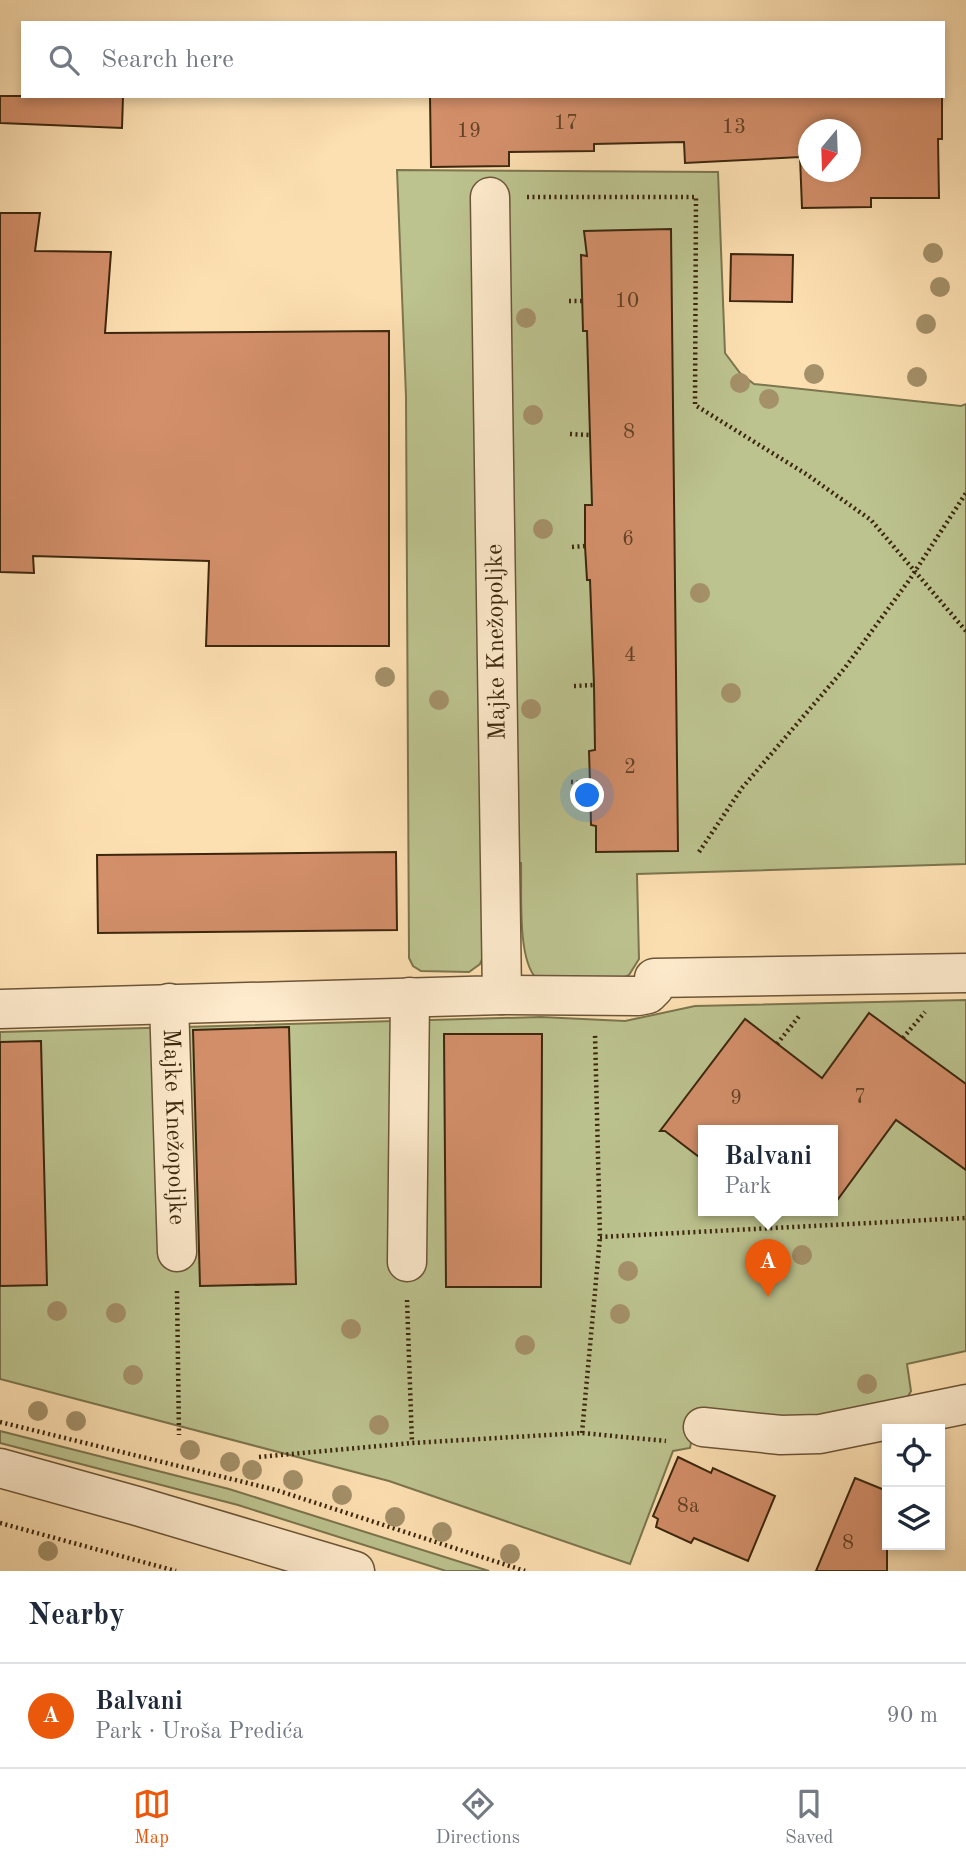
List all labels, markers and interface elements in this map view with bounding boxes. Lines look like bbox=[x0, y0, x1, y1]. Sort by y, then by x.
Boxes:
search box bbox=[21, 21, 945, 98]
icon: search bbox=[45, 41, 83, 79]
text: Search here bbox=[101, 47, 234, 73]
house number: 17 bbox=[554, 113, 578, 134]
house number: 13 bbox=[722, 117, 746, 138]
north arrow bbox=[798, 119, 861, 182]
house number: 19 bbox=[457, 121, 481, 142]
house number: 10 bbox=[615, 291, 639, 312]
house number: 8 bbox=[623, 422, 635, 443]
house number: 6 bbox=[622, 529, 634, 550]
street label: Majke Knežopoljke bbox=[483, 544, 511, 740]
house number: 4 bbox=[624, 645, 636, 666]
house number: 2 bbox=[624, 757, 636, 778]
your location bbox=[570, 778, 604, 812]
street label: Majke Knežopoljke bbox=[158, 1028, 188, 1226]
house number: 7 bbox=[854, 1087, 866, 1108]
house number: 9 bbox=[730, 1088, 742, 1109]
popup bbox=[698, 1125, 838, 1216]
text: Balvani bbox=[724, 1144, 812, 1170]
text: Park bbox=[724, 1175, 772, 1198]
pin: A bbox=[745, 1239, 791, 1297]
map controls bbox=[882, 1424, 945, 1550]
button: locate bbox=[882, 1424, 945, 1487]
button: layers bbox=[882, 1487, 945, 1550]
house number: 8a bbox=[677, 1496, 699, 1517]
house number: 8 bbox=[842, 1533, 854, 1554]
text: Nearby bbox=[28, 1601, 125, 1631]
text: Balvani bbox=[95, 1689, 183, 1715]
text: A bbox=[42, 1704, 60, 1727]
text: 90 m bbox=[887, 1704, 938, 1727]
text: Park · Uroša Predića bbox=[95, 1720, 304, 1743]
tab: Map bbox=[133, 1785, 171, 1850]
tab: Directions bbox=[436, 1785, 520, 1850]
tab: Saved bbox=[785, 1785, 833, 1850]

